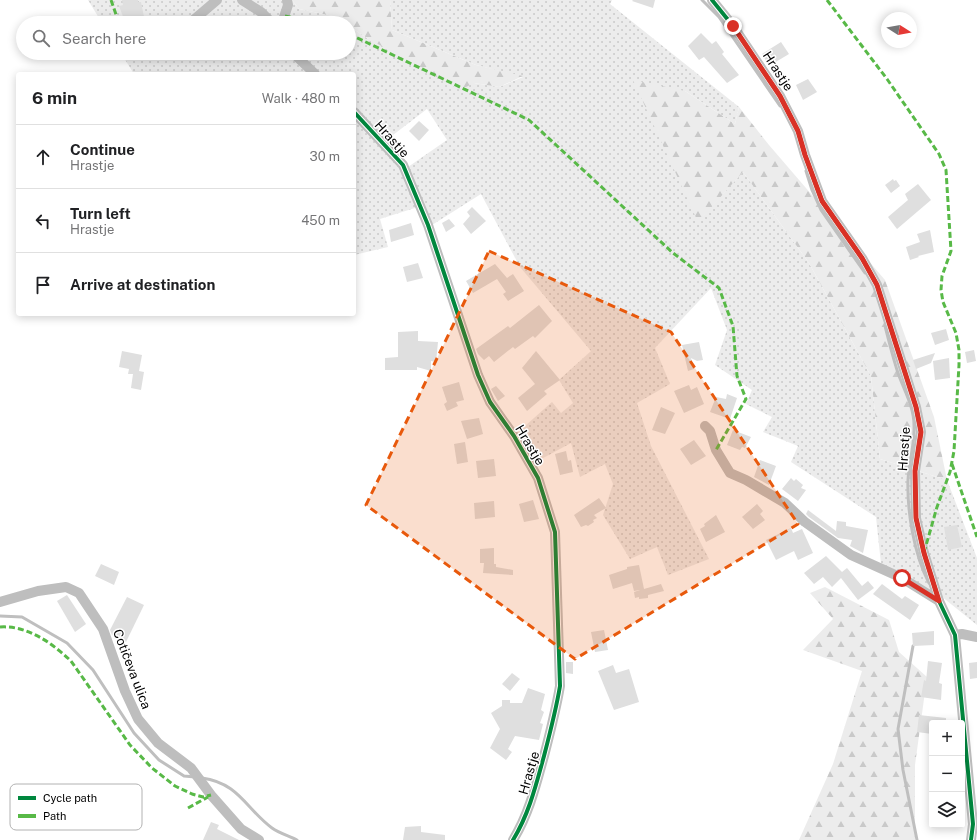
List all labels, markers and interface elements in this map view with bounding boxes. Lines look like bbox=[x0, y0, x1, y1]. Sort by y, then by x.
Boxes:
north arrow bbox=[881, 12, 917, 48]
search box bbox=[16, 16, 356, 60]
route end bbox=[724, 17, 742, 35]
icon: search bbox=[30, 27, 52, 49]
text: Search here bbox=[62, 30, 146, 47]
street label: Hrastje bbox=[760, 48, 796, 94]
text: 6 min bbox=[32, 88, 77, 108]
text: Walk · 480 m bbox=[262, 91, 340, 106]
street label: Hrastje bbox=[372, 118, 412, 160]
text: Continue bbox=[70, 141, 135, 158]
icon: ahead bbox=[32, 146, 54, 168]
text: 30 m bbox=[310, 149, 340, 164]
text: Hrastje bbox=[70, 158, 114, 173]
text: Turn left bbox=[70, 205, 131, 222]
icon: left bbox=[32, 210, 54, 232]
text: 450 m bbox=[301, 213, 340, 228]
text: Hrastje bbox=[70, 222, 114, 237]
icon: arrive bbox=[32, 274, 54, 296]
text: Arrive at destination bbox=[70, 276, 215, 293]
street label: Hrastje bbox=[512, 422, 548, 468]
street label: Hrastje bbox=[895, 426, 913, 472]
route start bbox=[893, 569, 911, 587]
street label: Cotičeva ulica bbox=[110, 627, 154, 711]
map controls bbox=[929, 720, 965, 828]
button: + bbox=[929, 720, 965, 756]
street label: Hrastje bbox=[516, 750, 542, 796]
button: − bbox=[929, 756, 965, 792]
legend bbox=[10, 784, 142, 830]
text: Cycle path bbox=[43, 792, 97, 804]
button: layers bbox=[929, 792, 965, 828]
text: Path bbox=[43, 810, 66, 822]

